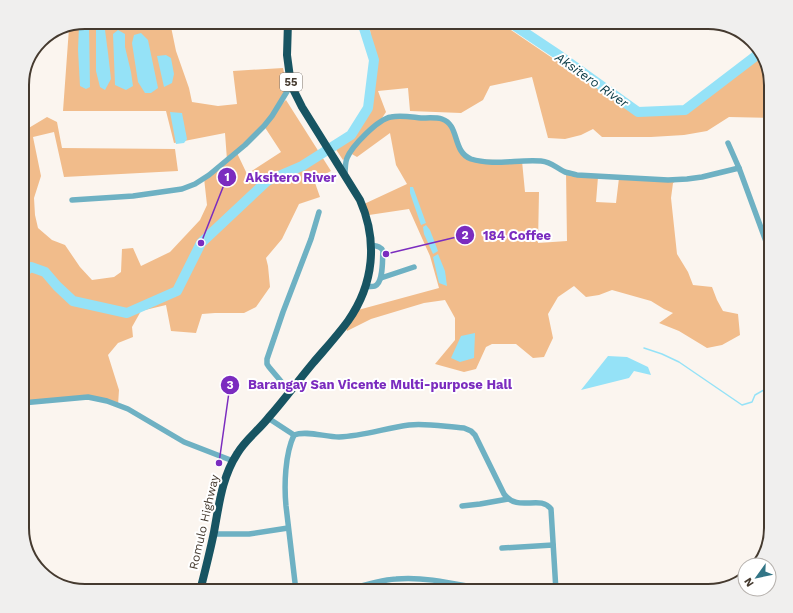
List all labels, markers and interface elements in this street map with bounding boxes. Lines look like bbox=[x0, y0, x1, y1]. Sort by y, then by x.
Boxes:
water label: Aksitero River bbox=[552, 49, 632, 111]
road number: 55 bbox=[280, 73, 302, 91]
callout: Aksitero River bbox=[217, 165, 344, 190]
text: 1 bbox=[224, 170, 230, 184]
text: Aksitero River bbox=[246, 170, 337, 185]
callout: 184 Coffee bbox=[455, 223, 559, 248]
text: 2 bbox=[461, 228, 469, 242]
text: 184 Coffee bbox=[483, 228, 551, 243]
callout: Barangay San Vicente Multi-purpose Hall bbox=[220, 372, 520, 397]
text: Barangay San Vicente Multi-purpose Hall bbox=[248, 377, 513, 392]
text: 3 bbox=[226, 378, 234, 392]
street label: Romulo Highway bbox=[186, 472, 222, 571]
north arrow bbox=[737, 557, 777, 597]
text: N bbox=[741, 575, 757, 589]

